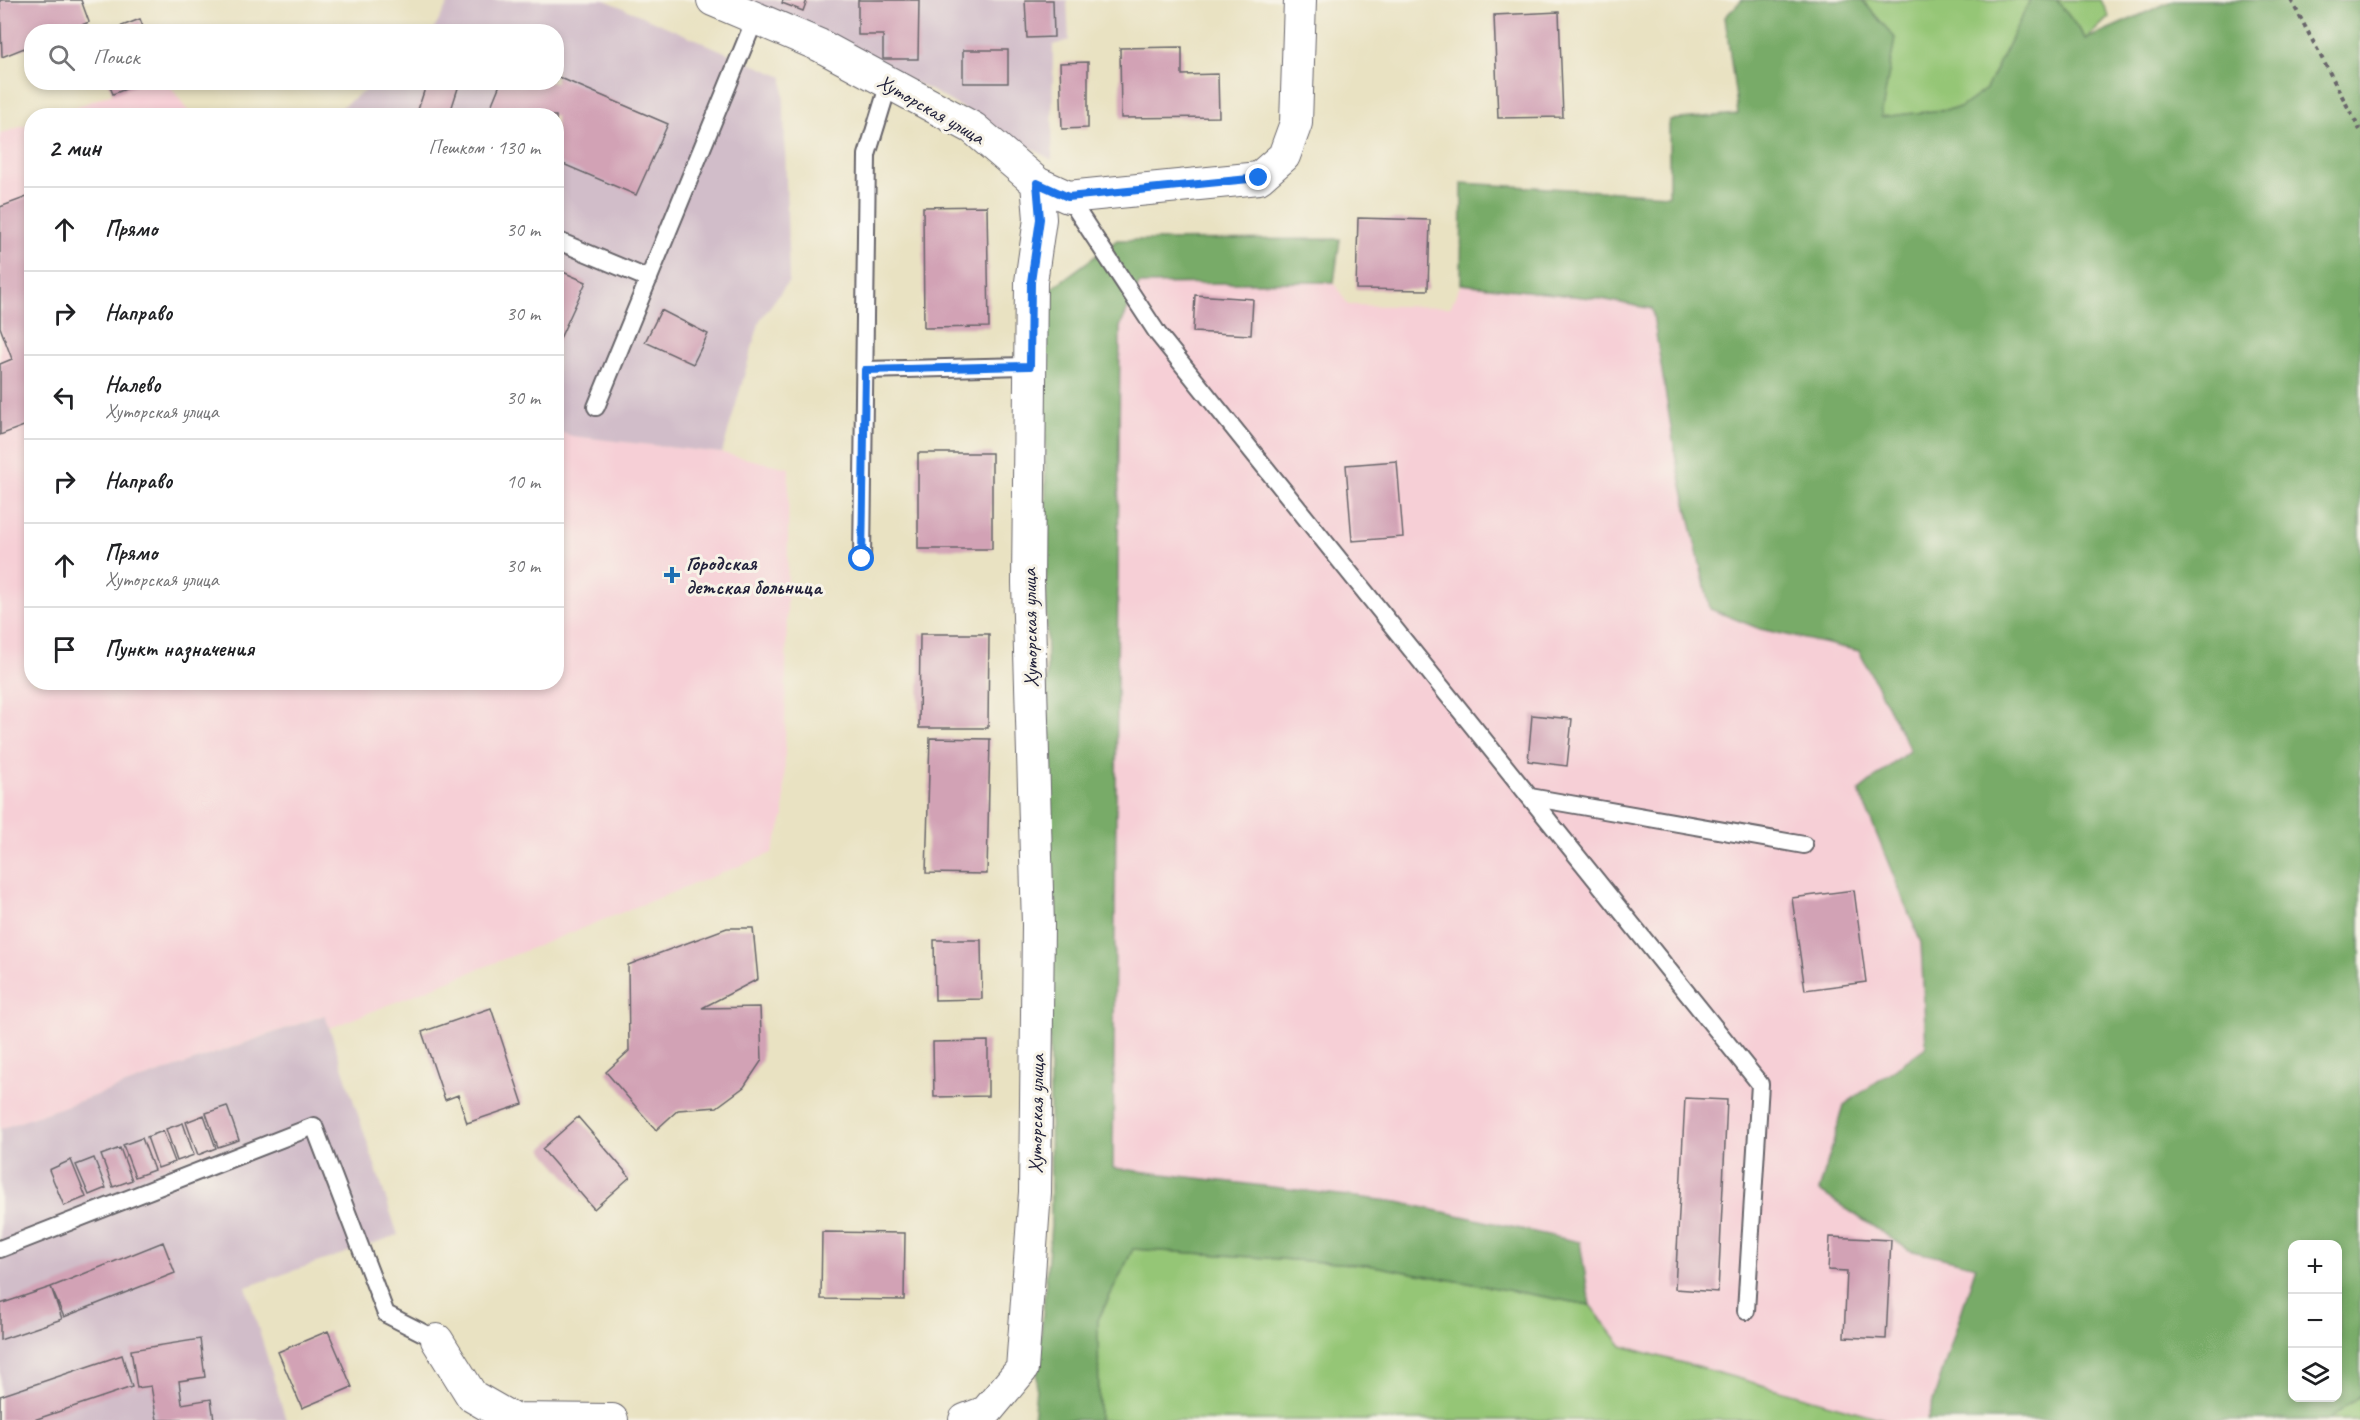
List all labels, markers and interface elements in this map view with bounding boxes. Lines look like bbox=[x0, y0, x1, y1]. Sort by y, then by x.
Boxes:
search box bbox=[24, 24, 564, 90]
icon: search bbox=[45, 41, 78, 74]
text: Поиск bbox=[93, 43, 139, 71]
street label: Хуторская улица bbox=[873, 68, 991, 151]
text: 2 мин bbox=[48, 131, 101, 164]
text: Пешком · 130 m bbox=[428, 135, 540, 160]
route end bbox=[1245, 164, 1271, 190]
icon: ahead bbox=[48, 213, 81, 246]
text: Прямо bbox=[105, 215, 157, 243]
text: 30 m bbox=[506, 217, 540, 242]
icon: right bbox=[48, 297, 81, 330]
text: Направо bbox=[105, 299, 172, 327]
text: 30 m bbox=[506, 301, 540, 326]
text: Налево bbox=[105, 371, 161, 399]
icon: left bbox=[48, 381, 81, 414]
text: 30 m bbox=[506, 385, 540, 410]
text: Хуторская улица bbox=[105, 399, 218, 424]
icon: right bbox=[48, 465, 81, 498]
text: Направо bbox=[105, 467, 172, 495]
text: 10 m bbox=[506, 469, 540, 494]
text: Прямо bbox=[105, 539, 157, 567]
route start bbox=[848, 545, 874, 571]
icon: ahead bbox=[48, 549, 81, 582]
place label: Городская детская больница bbox=[686, 550, 823, 600]
text: 30 m bbox=[506, 553, 540, 578]
marker: Городская детская больница bbox=[663, 566, 681, 584]
street label: Хуторская улица bbox=[1016, 566, 1044, 688]
text: Хуторская улица bbox=[105, 567, 218, 592]
icon: arrive bbox=[48, 633, 81, 666]
text: Пункт назначения bbox=[105, 635, 254, 663]
street label: Хуторская улица bbox=[1022, 1052, 1050, 1174]
map controls bbox=[2288, 1240, 2342, 1402]
button: + bbox=[2288, 1240, 2342, 1294]
button: − bbox=[2288, 1294, 2342, 1348]
button: layers bbox=[2288, 1348, 2342, 1402]

